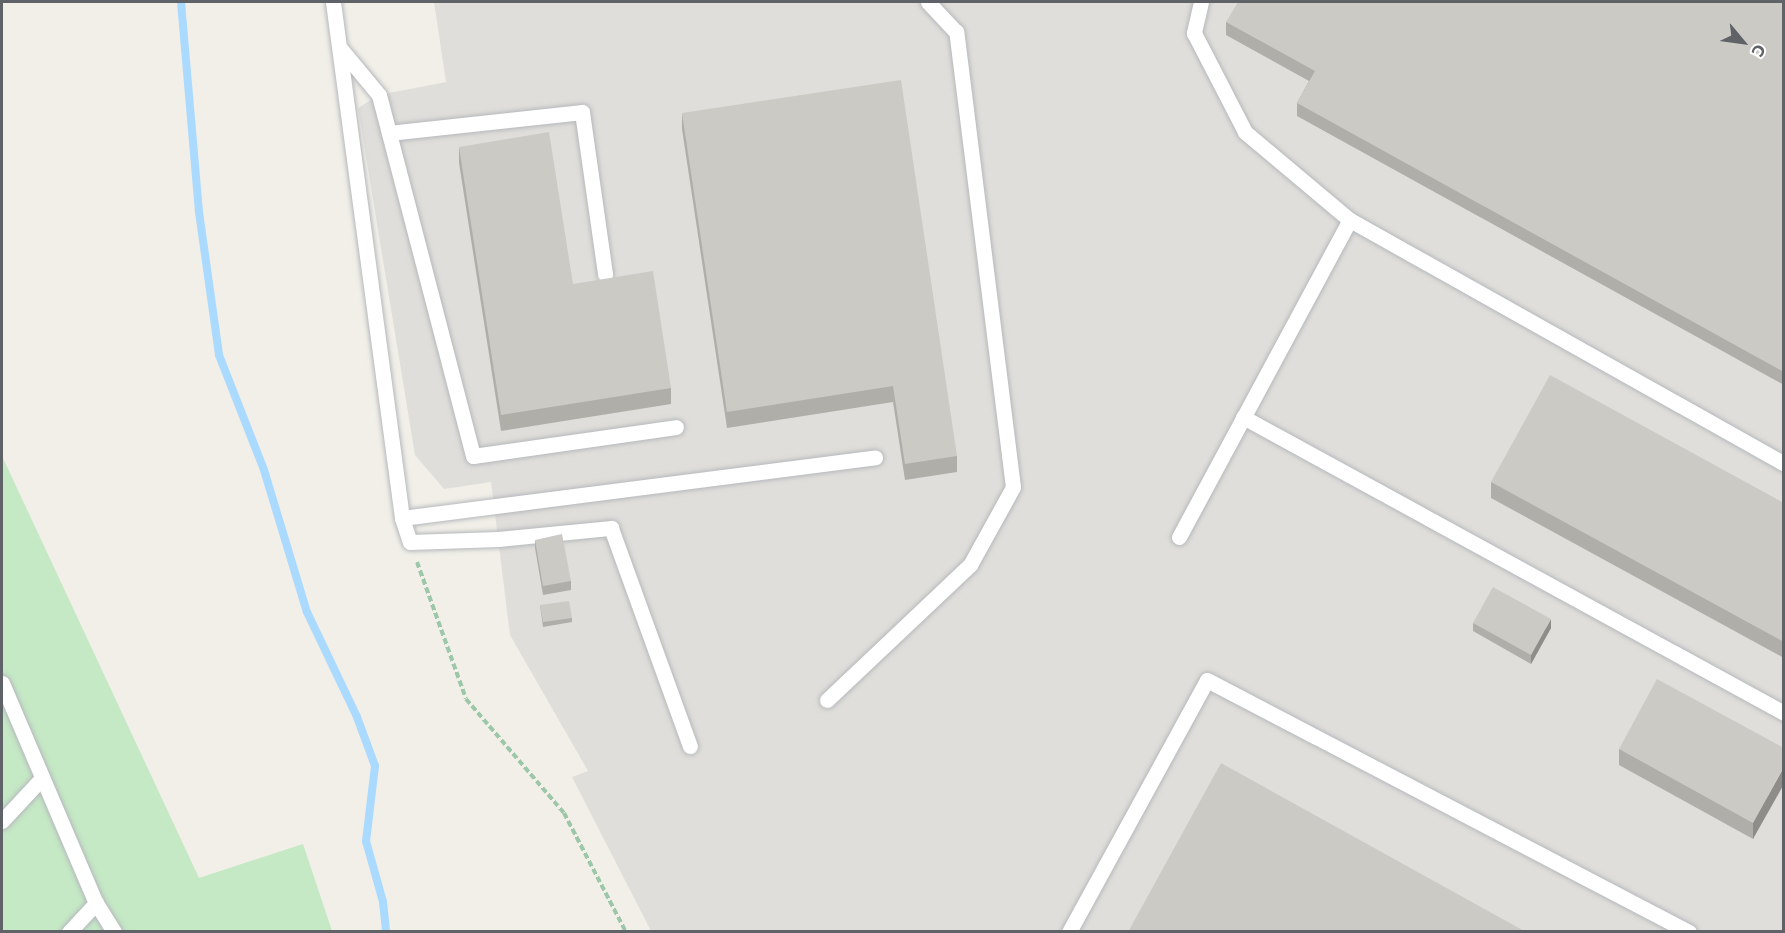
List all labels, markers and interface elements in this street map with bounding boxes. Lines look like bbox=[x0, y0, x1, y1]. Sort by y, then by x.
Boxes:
north arrow bbox=[1713, 12, 1773, 72]
text: С bbox=[1748, 42, 1770, 60]

